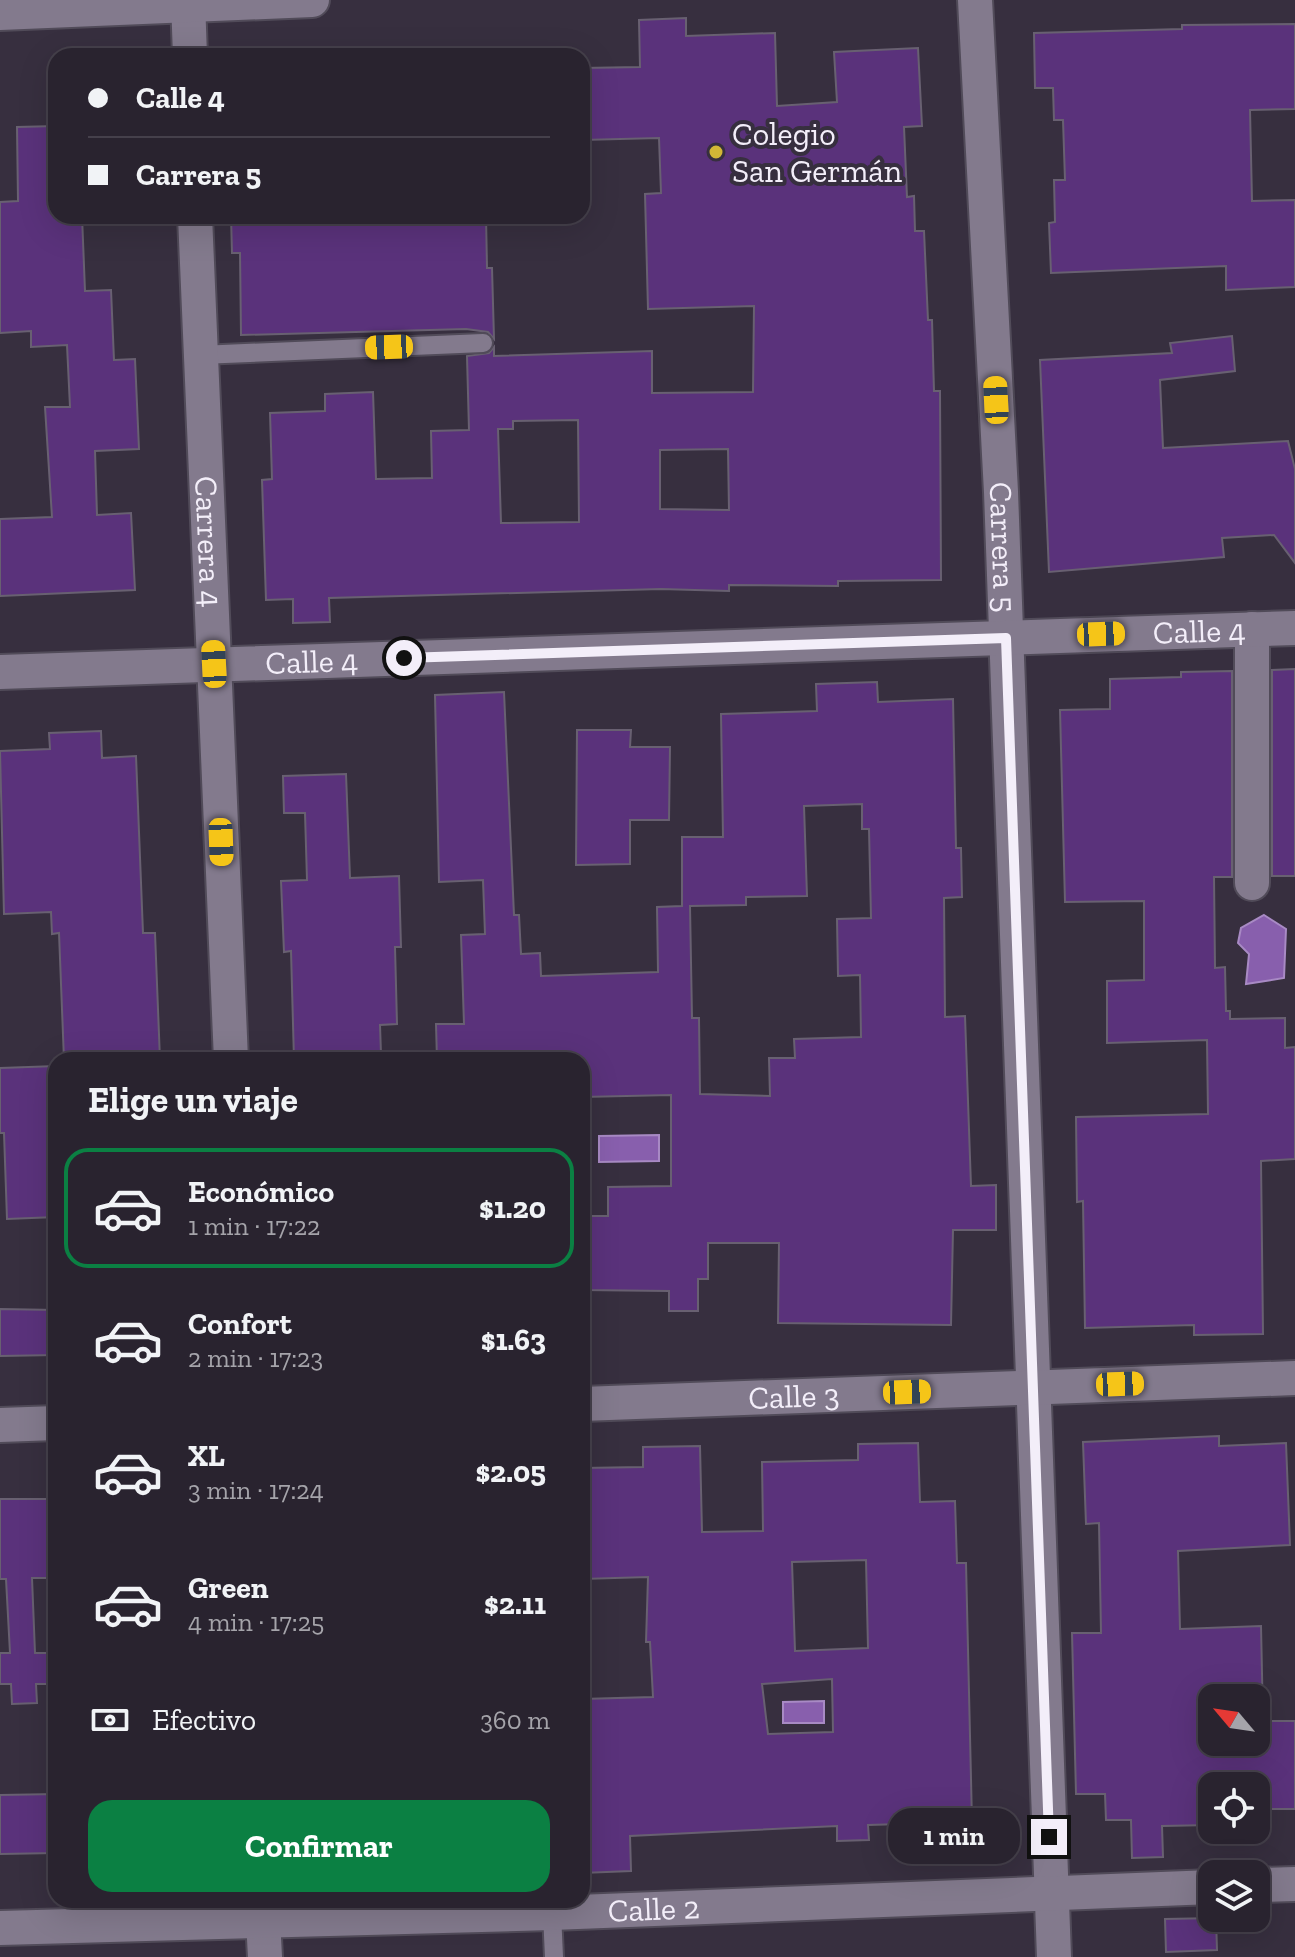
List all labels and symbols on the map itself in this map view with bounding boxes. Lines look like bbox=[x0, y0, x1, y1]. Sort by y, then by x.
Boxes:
place label: Colegio San Germán bbox=[732, 115, 903, 190]
marker: Colegio San Germán bbox=[707, 143, 725, 161]
car bbox=[365, 334, 413, 360]
car bbox=[983, 375, 1009, 425]
street label: Carrera 4 bbox=[187, 475, 231, 608]
street label: Carrera 5 bbox=[982, 481, 1024, 613]
street label: Calle 4 bbox=[1152, 611, 1246, 652]
car bbox=[1077, 621, 1125, 647]
car bbox=[201, 639, 227, 689]
route start bbox=[386, 640, 422, 676]
street label: Calle 4 bbox=[265, 641, 359, 682]
car bbox=[208, 818, 234, 866]
car bbox=[1096, 1371, 1144, 1397]
street label: Calle 3 bbox=[748, 1376, 840, 1417]
car bbox=[883, 1379, 931, 1405]
north arrow bbox=[1198, 1684, 1270, 1756]
callout: 1 min bbox=[889, 1809, 1021, 1865]
route end bbox=[1031, 1819, 1067, 1855]
street label: Calle 2 bbox=[607, 1888, 700, 1930]

